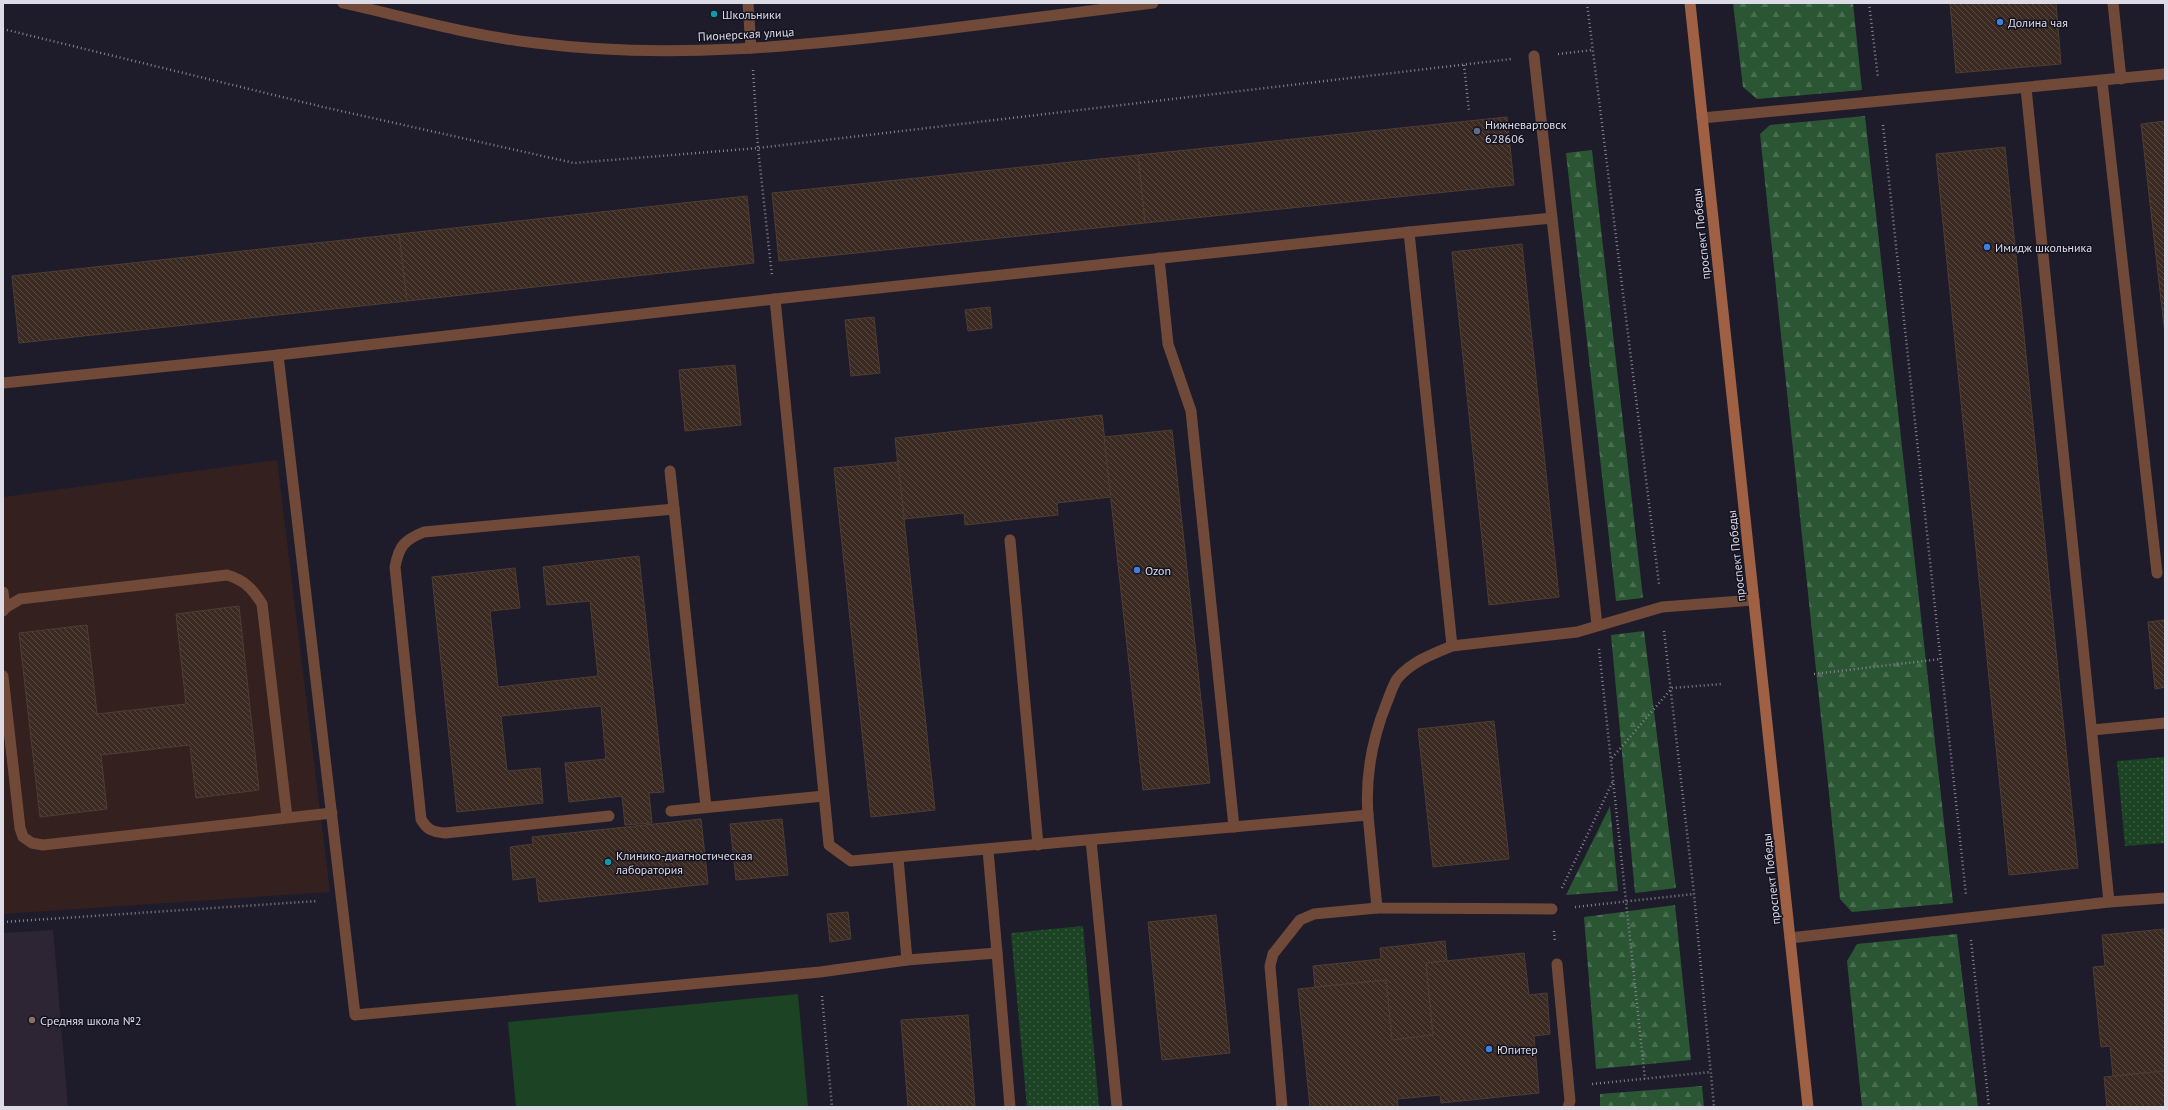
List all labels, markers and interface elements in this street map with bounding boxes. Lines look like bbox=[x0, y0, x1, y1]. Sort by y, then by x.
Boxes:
place label: Школьники bbox=[722, 7, 781, 22]
marker: Школьники bbox=[709, 9, 719, 19]
place label: Долина чая bbox=[2008, 15, 2068, 30]
marker: Долина чая bbox=[1995, 17, 2005, 27]
street label: Пионерская улица bbox=[697, 24, 795, 44]
place label: Нижневартовск 628606 bbox=[1485, 117, 1567, 146]
marker: Нижневартовск 628606 bbox=[1472, 126, 1482, 136]
street label: проспект Победы bbox=[1689, 188, 1713, 280]
place label: Имидж школьника bbox=[1995, 240, 2092, 255]
marker: Имидж школьника bbox=[1982, 242, 1992, 252]
street label: проспект Победы bbox=[1724, 510, 1748, 602]
place label: Ozon bbox=[1145, 563, 1171, 578]
marker: Ozon bbox=[1132, 565, 1142, 575]
street label: проспект Победы bbox=[1759, 833, 1783, 925]
place label: Клинико-диагностическая лаборатория bbox=[615, 848, 752, 877]
marker: Клинико-диагностическая лаборатория bbox=[603, 857, 613, 867]
place label: Средняя школа №2 bbox=[40, 1013, 142, 1028]
marker: Средняя школа №2 bbox=[27, 1015, 37, 1025]
place label: Юпитер bbox=[1497, 1042, 1538, 1057]
marker: Юпитер bbox=[1484, 1044, 1494, 1054]

